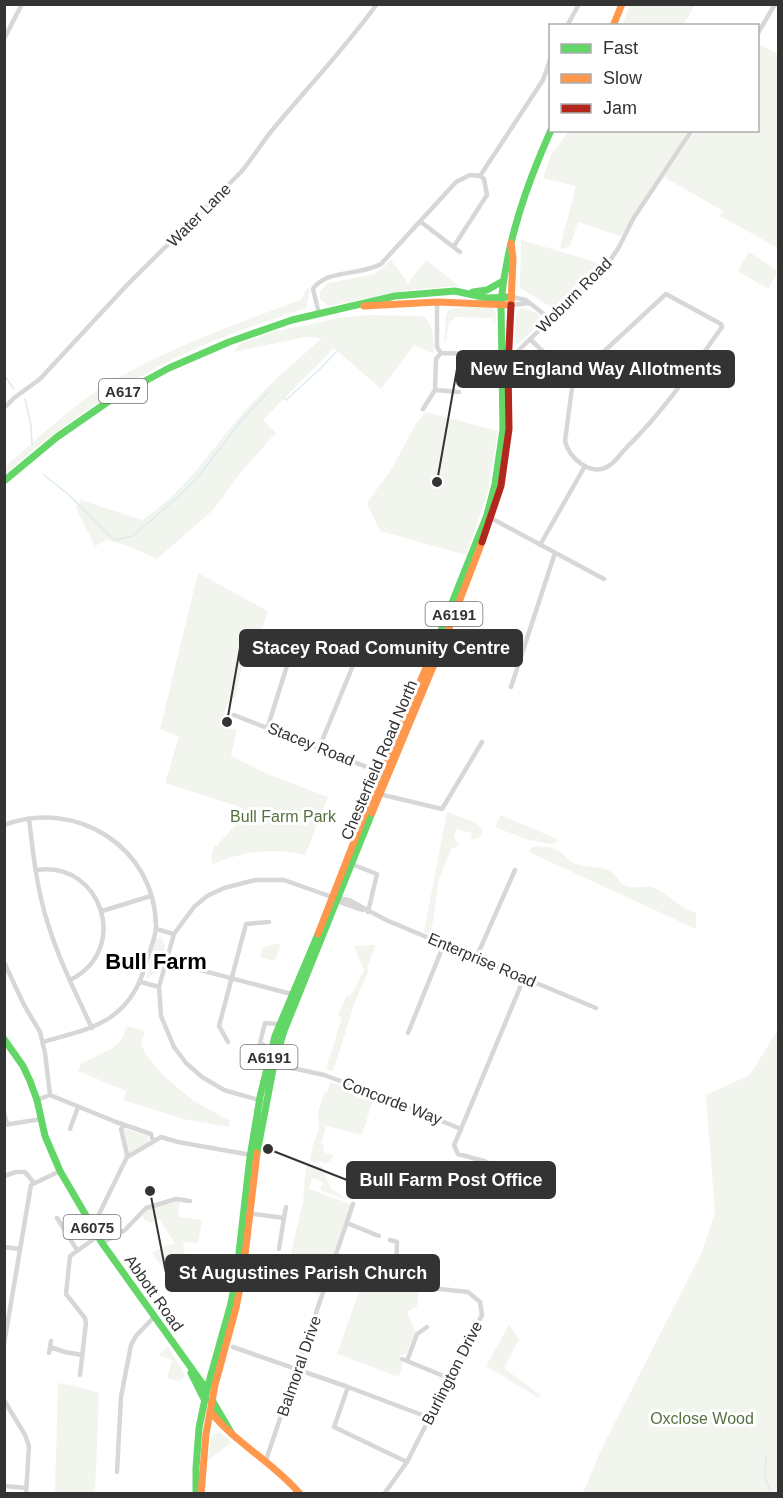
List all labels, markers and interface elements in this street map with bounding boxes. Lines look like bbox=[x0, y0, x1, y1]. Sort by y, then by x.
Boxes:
legend bbox=[549, 24, 759, 132]
text: Fast bbox=[603, 38, 638, 58]
text: Slow bbox=[603, 68, 643, 88]
text: Jam bbox=[603, 98, 637, 118]
street label: Water Lane bbox=[164, 180, 234, 250]
street label: Woburn Road bbox=[533, 254, 615, 336]
callout: New England Way Allotments bbox=[457, 351, 734, 387]
text: New England Way Allotments bbox=[470, 359, 722, 379]
road number: A617 bbox=[99, 379, 147, 403]
road number: A6191 bbox=[426, 602, 482, 626]
callout: Stacey Road Comunity Centre bbox=[240, 630, 522, 666]
text: Stacey Road Comunity Centre bbox=[252, 638, 510, 658]
street label: Chesterfield Road North bbox=[338, 678, 420, 842]
street label: Stacey Road bbox=[265, 719, 357, 769]
park label: Bull Farm Park bbox=[230, 808, 337, 825]
street label: Enterprise Road bbox=[425, 930, 539, 990]
district label: Bull Farm bbox=[105, 949, 207, 974]
road number: A6191 bbox=[240, 1045, 298, 1069]
street label: Concorde Way bbox=[340, 1074, 444, 1128]
callout: Bull Farm Post Office bbox=[347, 1162, 555, 1198]
text: Bull Farm Post Office bbox=[359, 1170, 543, 1190]
road number: A6075 bbox=[64, 1215, 121, 1239]
street label: Abbott Road bbox=[122, 1252, 186, 1334]
callout: St Augustines Parish Church bbox=[166, 1255, 439, 1291]
text: St Augustines Parish Church bbox=[179, 1263, 427, 1283]
street label: Balmoral Drive bbox=[274, 1314, 324, 1418]
street label: Burlington Drive bbox=[419, 1318, 485, 1428]
park label: Oxclose Wood bbox=[650, 1410, 754, 1427]

